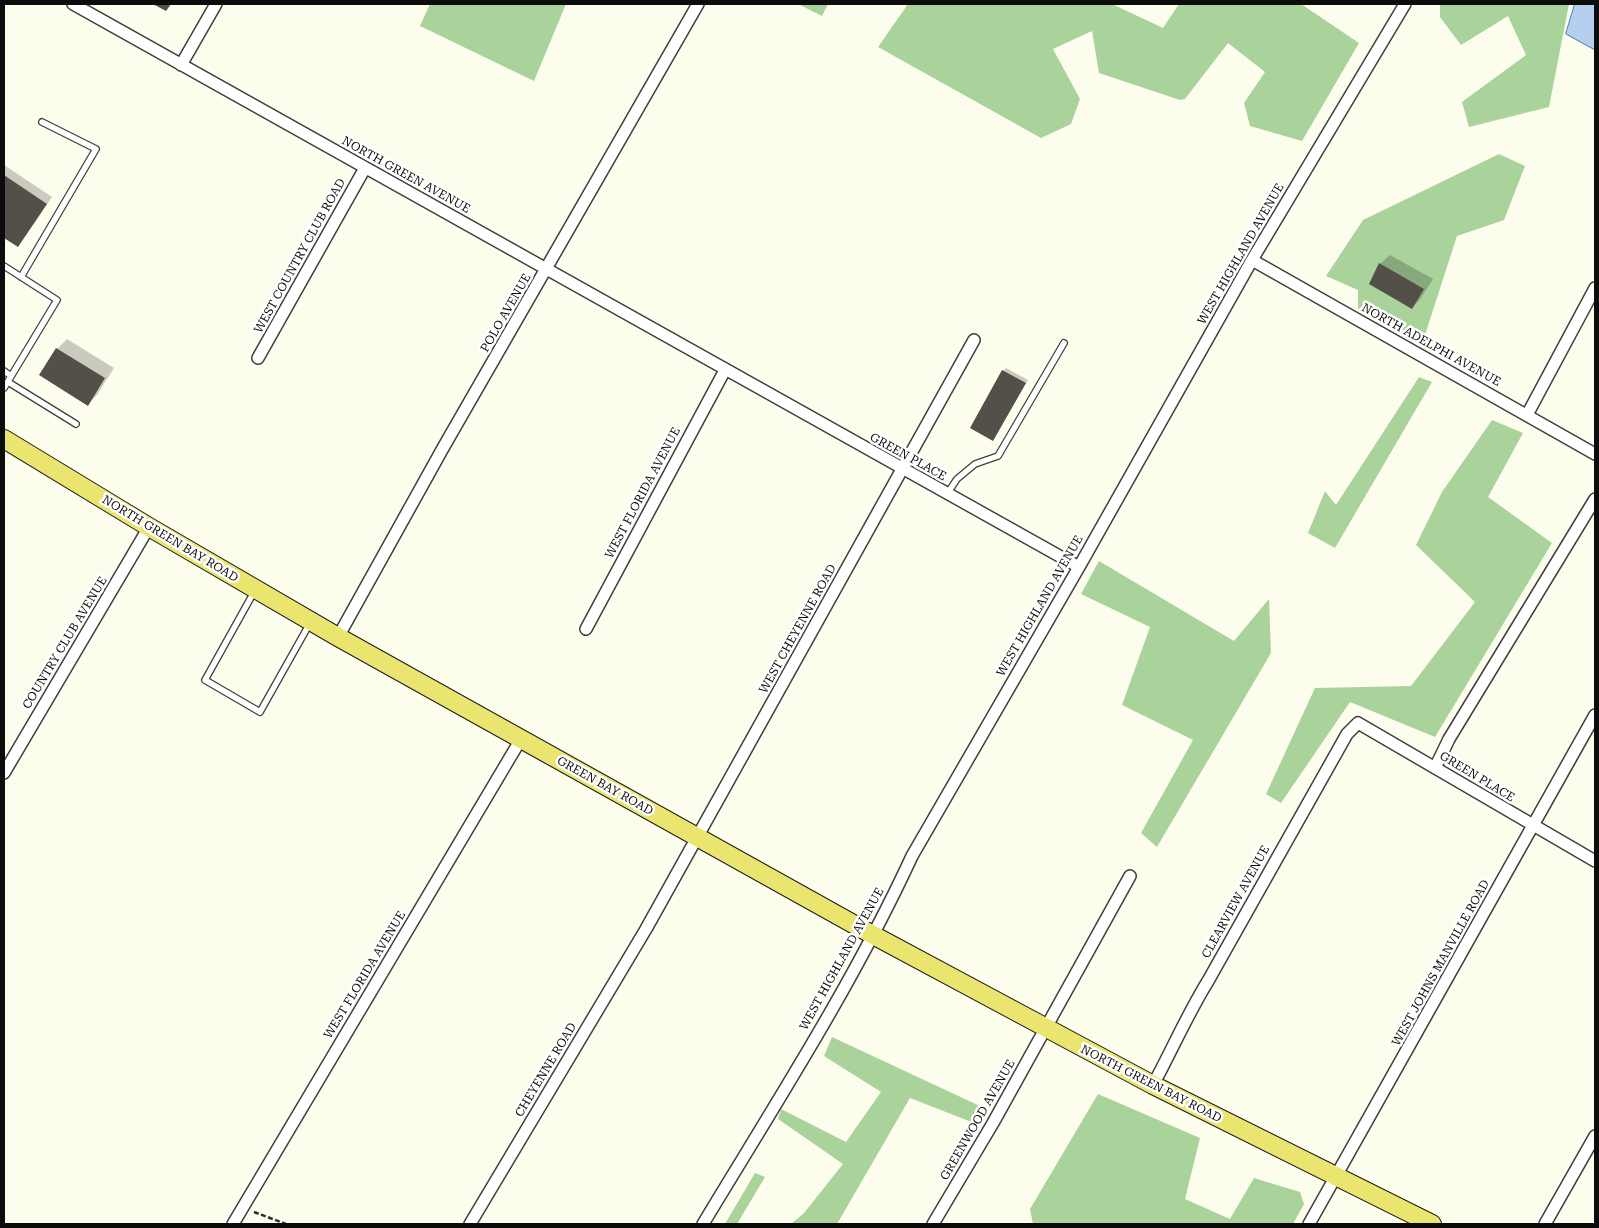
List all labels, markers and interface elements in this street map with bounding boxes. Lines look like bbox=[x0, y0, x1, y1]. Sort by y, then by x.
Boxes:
street label: NORTH GREEN AVENUE bbox=[339, 134, 473, 216]
street label: WEST COUNTRY CLUB ROAD bbox=[251, 176, 349, 336]
street label: WEST HIGHLAND AVENUE bbox=[1195, 181, 1287, 327]
street label: POLO AVENUE bbox=[478, 271, 534, 355]
street label: NORTH ADELPHI AVENUE bbox=[1359, 301, 1503, 389]
street label: WEST FLORIDA AVENUE bbox=[602, 425, 684, 561]
street label: GREEN PLACE bbox=[867, 430, 949, 484]
street label: NORTH GREEN BAY ROAD bbox=[99, 493, 241, 585]
street label: WEST HIGHLAND AVENUE bbox=[994, 533, 1086, 679]
street label: WEST CHEYENNE ROAD bbox=[756, 562, 840, 696]
street label: COUNTRY CLUB AVENUE bbox=[20, 574, 110, 712]
street label: GREEN PLACE bbox=[1437, 749, 1517, 805]
street label: GREEN BAY ROAD bbox=[554, 754, 656, 818]
street label: CLEARVIEW AVENUE bbox=[1199, 843, 1273, 961]
street label: WEST JOHNS MANVILLE ROAD bbox=[1389, 877, 1493, 1049]
street label: WEST HIGHLAND AVENUE bbox=[797, 885, 887, 1033]
street label: WEST FLORIDA AVENUE bbox=[321, 909, 409, 1041]
street label: CHEYENNE ROAD bbox=[512, 1020, 580, 1120]
street label: NORTH GREEN BAY ROAD bbox=[1078, 1042, 1224, 1126]
street label: GREENWOOD AVENUE bbox=[938, 1057, 1018, 1183]

